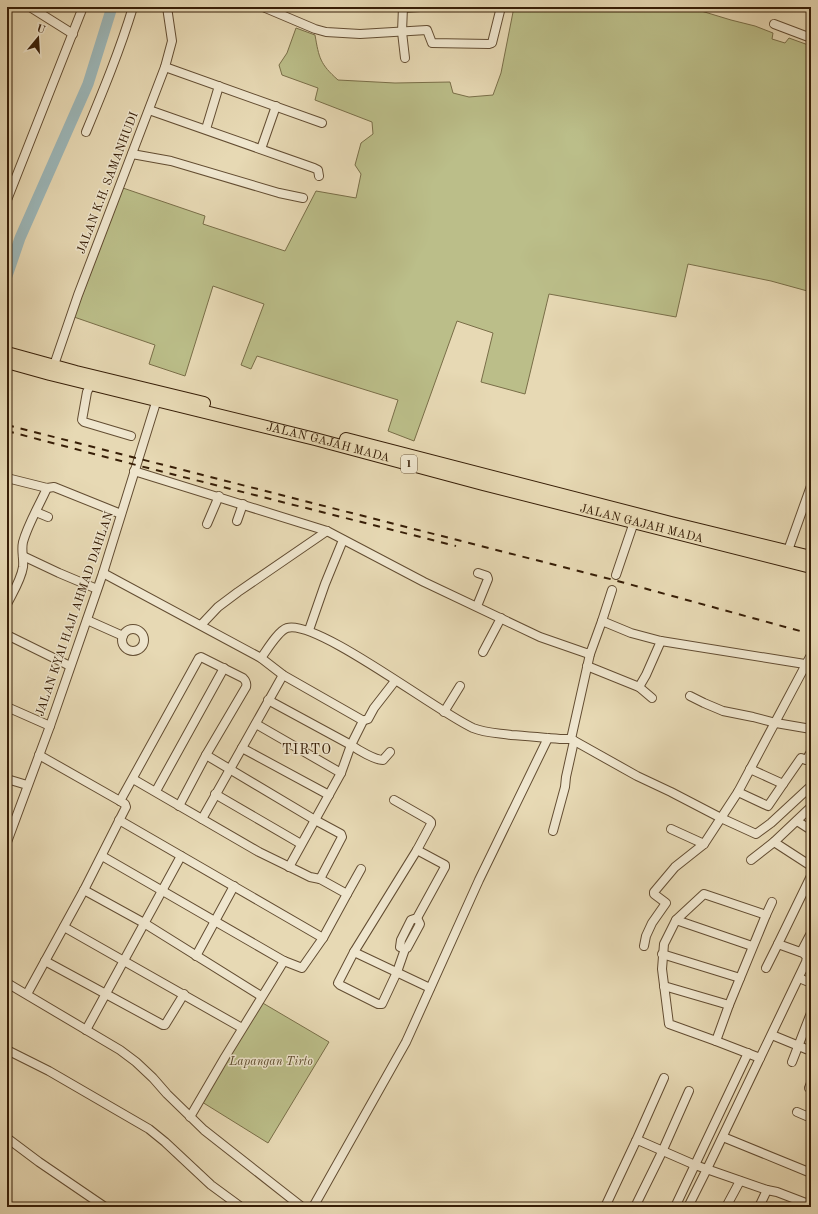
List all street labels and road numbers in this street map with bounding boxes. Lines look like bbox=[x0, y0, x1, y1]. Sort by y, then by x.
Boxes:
street label: JALAN K.H. SAMANHUDI bbox=[75, 110, 141, 256]
street label: JALAN GAJAH MADA bbox=[265, 421, 391, 465]
road number: 1 bbox=[401, 455, 417, 473]
street label: JALAN GAJAH MADA bbox=[579, 503, 705, 546]
street label: JALAN KYAI HAJI AHMAD DAHLAN bbox=[34, 510, 116, 718]

